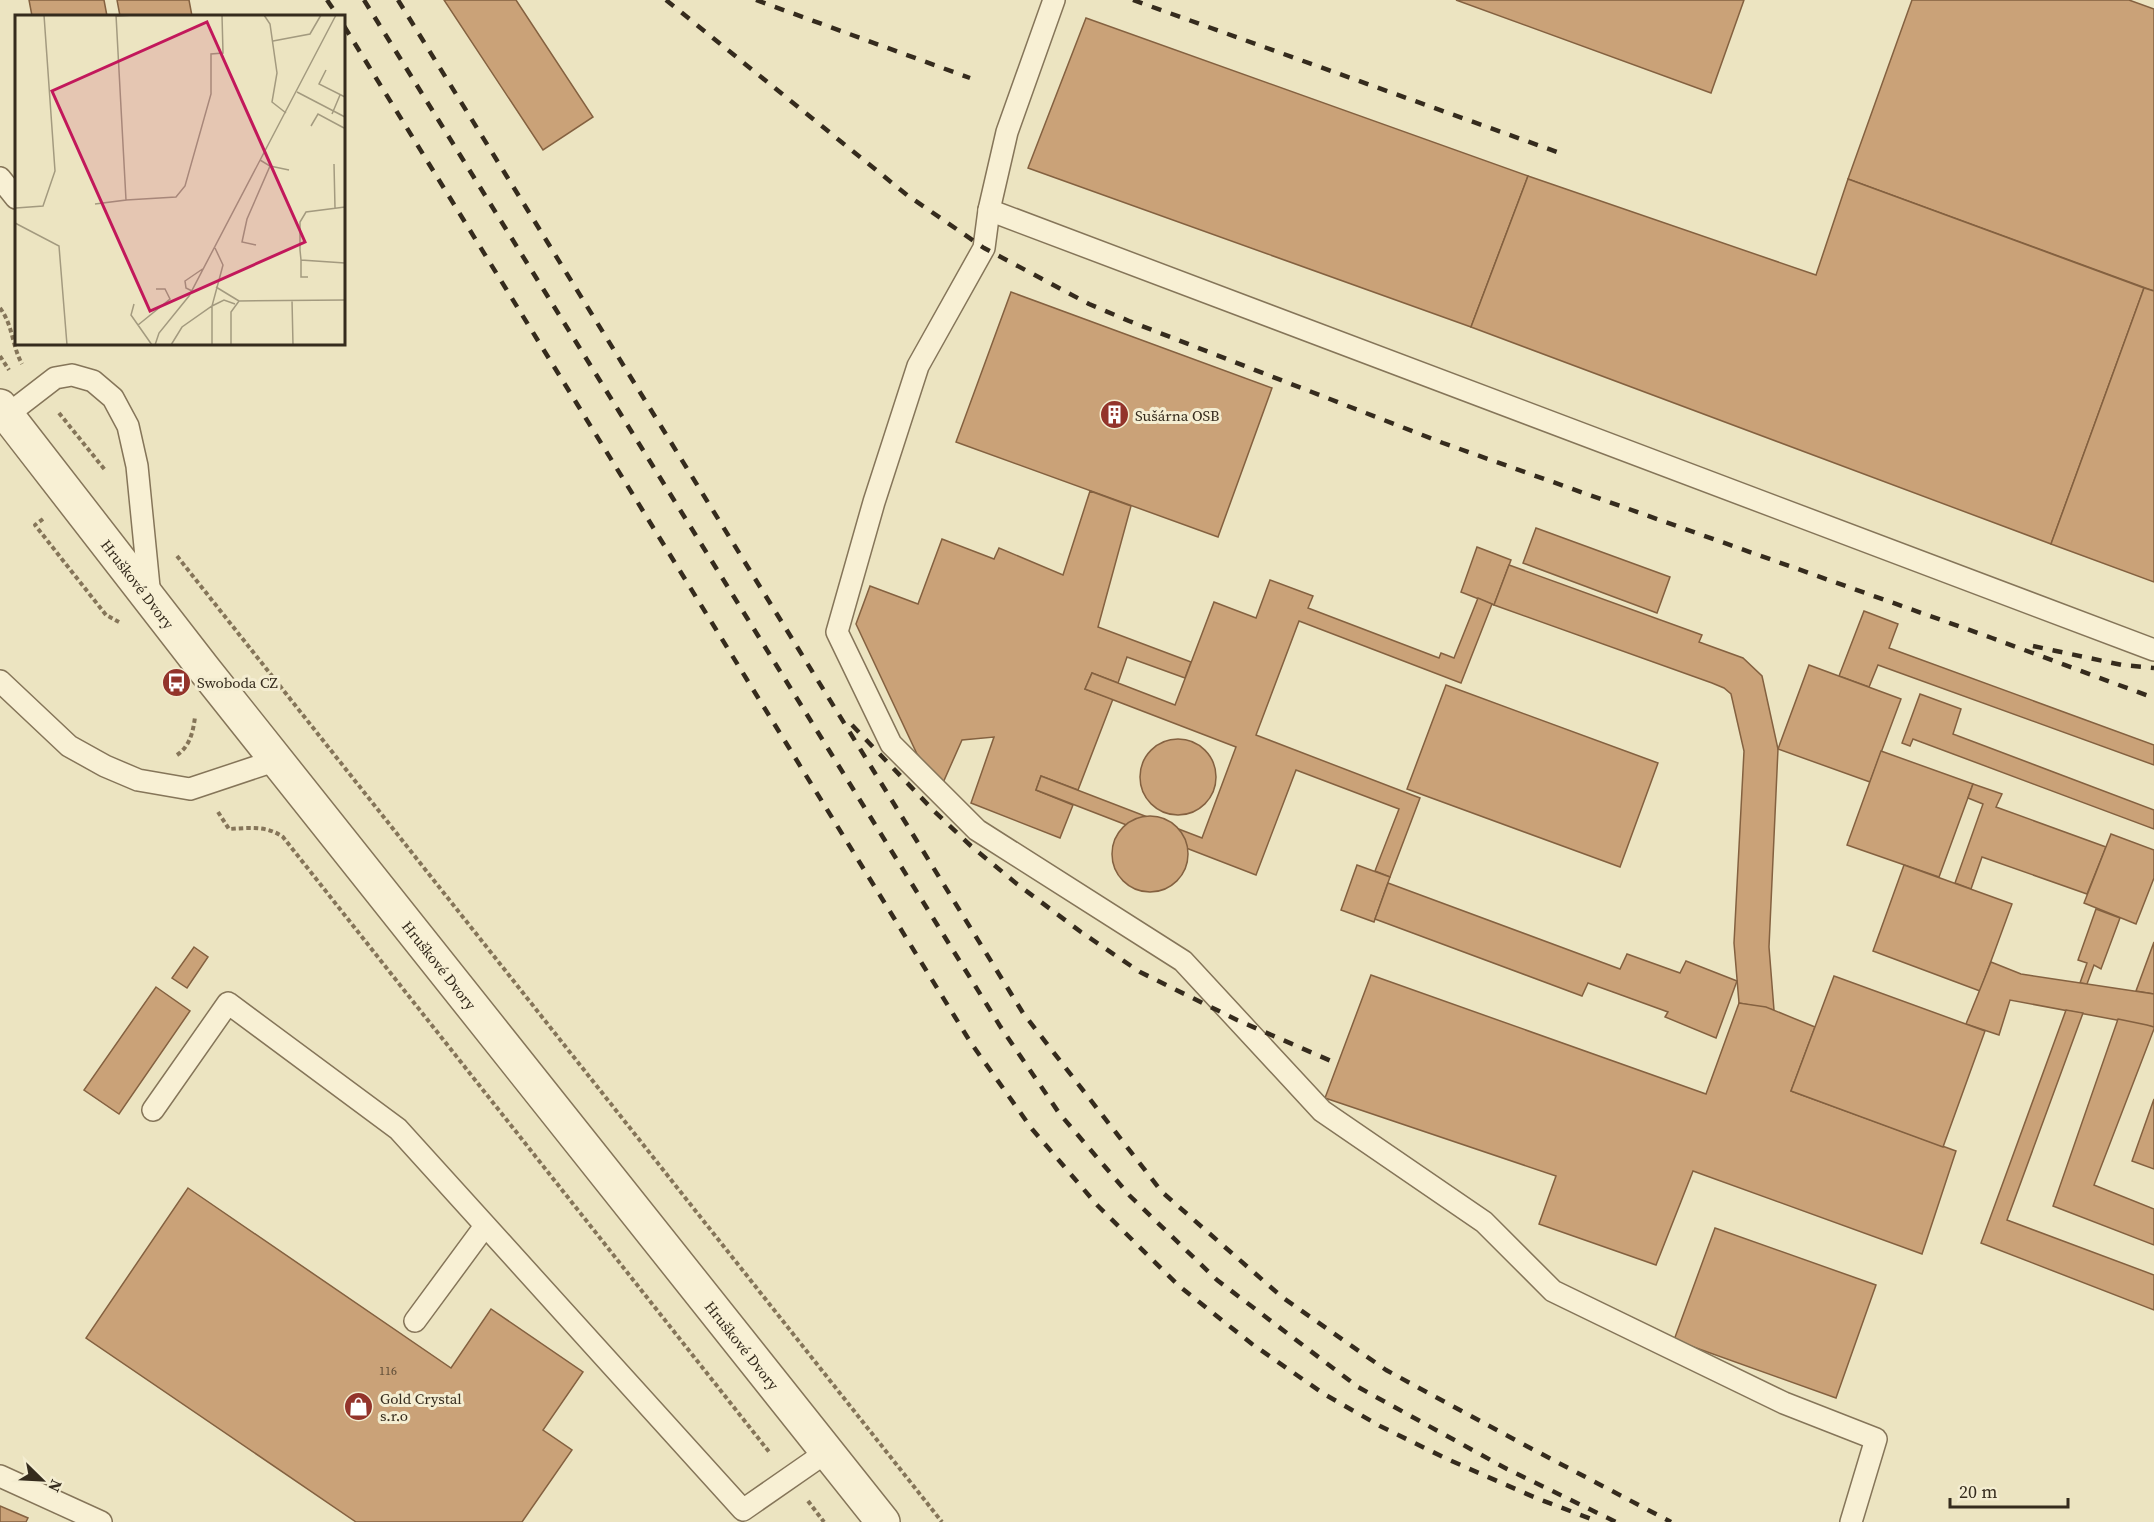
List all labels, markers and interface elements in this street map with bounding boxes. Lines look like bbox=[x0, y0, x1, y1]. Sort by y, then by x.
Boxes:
inset map bbox=[15, 15, 345, 345]
building icon: Sušárna OSB bbox=[1098, 399, 1130, 431]
place label: Sušárna OSB bbox=[1135, 405, 1219, 426]
street label: Hruškové Dvory bbox=[96, 535, 180, 633]
bus stop icon: Swoboda CZ bbox=[160, 666, 192, 698]
place label: Swoboda CZ bbox=[197, 672, 278, 693]
street label: Hruškové Dvory bbox=[398, 916, 482, 1014]
street label: Hruškové Dvory bbox=[700, 1296, 784, 1394]
house number: 116 bbox=[379, 1363, 397, 1379]
place label: Gold Crystal s.r.o bbox=[380, 1388, 462, 1426]
shop icon: Gold Crystal s.r.o bbox=[343, 1391, 375, 1423]
north arrow bbox=[12, 1450, 72, 1510]
scale bar bbox=[1950, 1471, 2068, 1509]
text: N bbox=[43, 1476, 68, 1496]
text: 20 m bbox=[1959, 1479, 1997, 1504]

